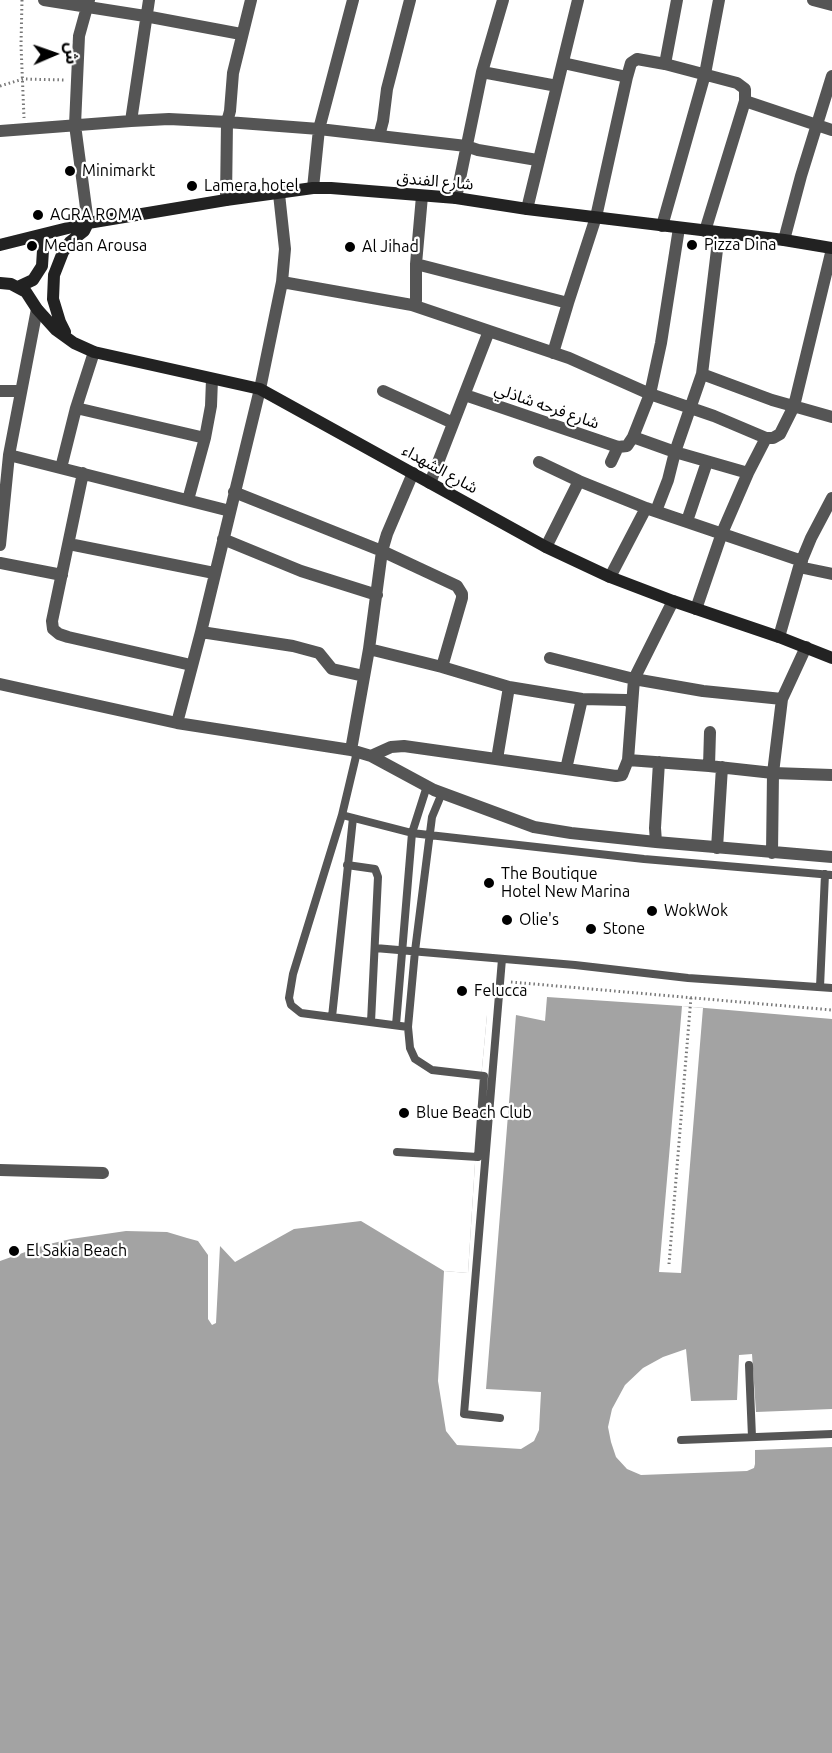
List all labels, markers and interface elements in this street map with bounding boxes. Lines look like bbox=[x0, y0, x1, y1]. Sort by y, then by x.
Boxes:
north arrow bbox=[24, 24, 84, 84]
text: ش bbox=[63, 42, 81, 65]
place label: Minimarkt bbox=[82, 161, 155, 181]
marker: Minimarkt bbox=[63, 164, 77, 178]
street label: شارع الفندق bbox=[396, 168, 474, 194]
place label: Lamera hotel bbox=[204, 176, 299, 196]
marker: Lamera hotel bbox=[185, 179, 199, 193]
place label: AGRA ROMA bbox=[50, 205, 142, 225]
marker: AGRA ROMA bbox=[31, 208, 45, 222]
place label: Pizza Dina bbox=[704, 235, 777, 255]
place label: Medan Arousa bbox=[44, 236, 147, 256]
place label: Al Jihad bbox=[362, 237, 419, 257]
marker: Pizza Dina bbox=[685, 238, 699, 252]
marker: Medan Arousa bbox=[25, 239, 39, 253]
marker: Al Jihad bbox=[343, 240, 357, 254]
street label: شارع فرحه شاذلي bbox=[492, 379, 602, 433]
street label: شارع الشهداء bbox=[399, 440, 481, 498]
place label: The Boutique Hotel New Marina bbox=[501, 864, 630, 902]
marker: The Boutique Hotel New Marina bbox=[482, 876, 496, 890]
place label: WokWok bbox=[664, 901, 728, 921]
marker: WokWok bbox=[645, 904, 659, 918]
place label: Olie's bbox=[519, 910, 559, 930]
marker: Olie's bbox=[500, 913, 514, 927]
place label: Stone bbox=[603, 919, 645, 939]
marker: Stone bbox=[584, 922, 598, 936]
place label: Felucca bbox=[474, 981, 528, 1001]
marker: Felucca bbox=[455, 984, 469, 998]
place label: Blue Beach Club bbox=[416, 1103, 532, 1123]
marker: Blue Beach Club bbox=[397, 1106, 411, 1120]
place label: El Sakia Beach bbox=[26, 1241, 127, 1261]
marker: El Sakia Beach bbox=[7, 1244, 21, 1258]

